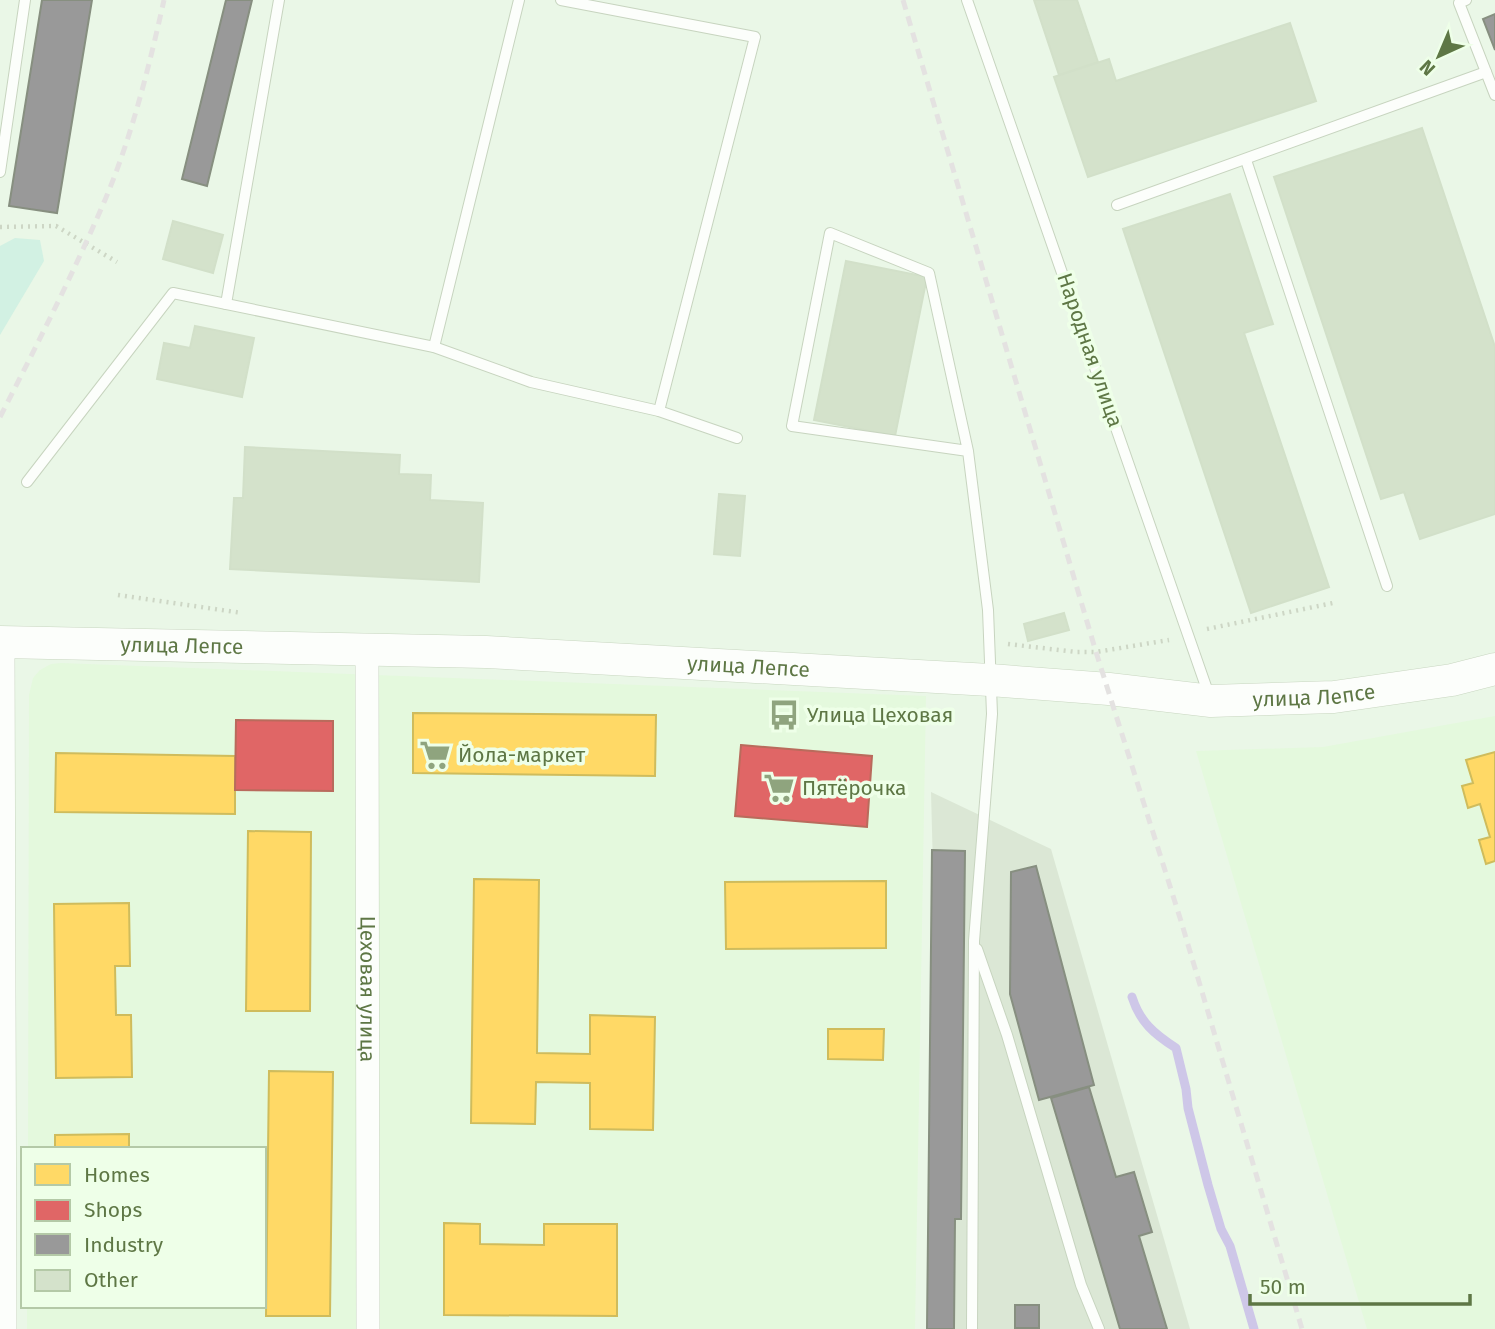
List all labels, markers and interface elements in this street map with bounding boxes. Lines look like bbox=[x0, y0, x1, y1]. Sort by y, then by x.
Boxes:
north arrow bbox=[1404, 21, 1474, 91]
text: N bbox=[1415, 55, 1440, 81]
street label: Народная улица bbox=[1051, 269, 1129, 431]
street label: улица Лепсе bbox=[120, 631, 244, 660]
street label: улица Лепсе bbox=[686, 650, 811, 683]
street label: улица Лепсе bbox=[1252, 678, 1377, 713]
bus stop icon: Улица Цеховая bbox=[767, 698, 801, 732]
place label: Улица Цеховая bbox=[807, 702, 953, 728]
supermarket icon: Йола-маркет bbox=[418, 738, 452, 772]
place label: Йола-маркет bbox=[458, 742, 586, 768]
supermarket icon: Пятёрочка bbox=[762, 771, 796, 805]
place label: Пятёрочка bbox=[802, 775, 906, 801]
street label: Цеховая улица bbox=[354, 916, 381, 1062]
legend bbox=[21, 1147, 266, 1308]
text: Homes bbox=[84, 1162, 150, 1188]
text: Shops bbox=[84, 1197, 142, 1223]
text: Industry bbox=[84, 1232, 164, 1258]
scale bar bbox=[1250, 1262, 1470, 1306]
text: Other bbox=[84, 1267, 138, 1293]
text: 50 m bbox=[1260, 1274, 1306, 1300]

